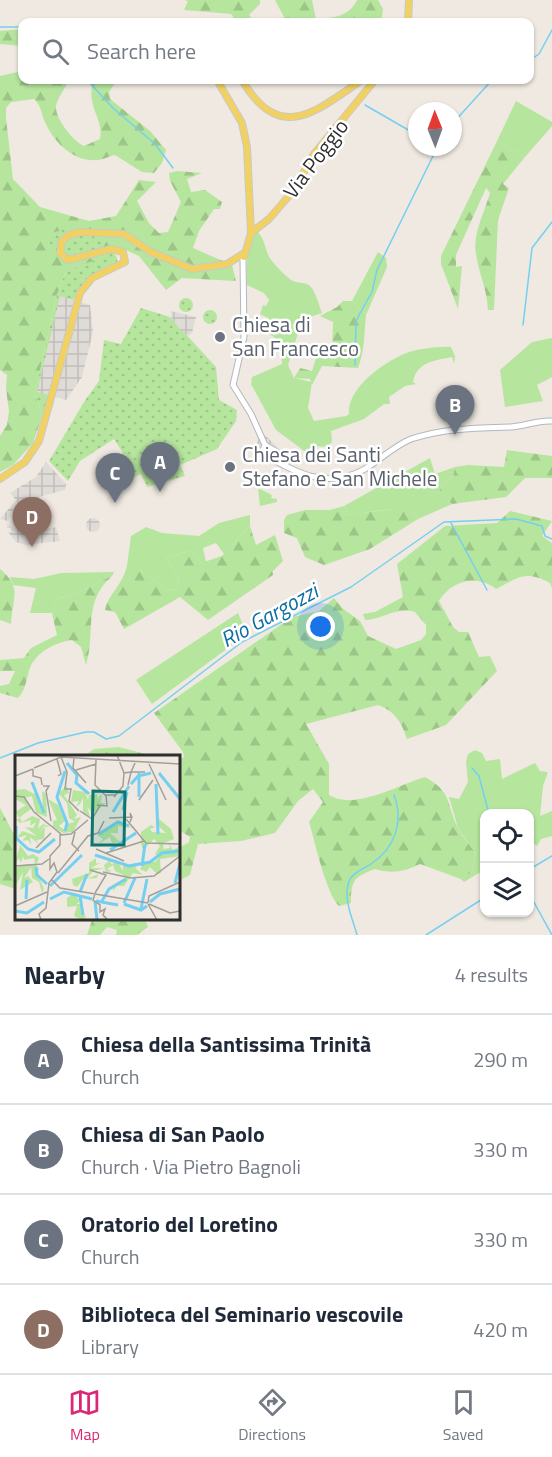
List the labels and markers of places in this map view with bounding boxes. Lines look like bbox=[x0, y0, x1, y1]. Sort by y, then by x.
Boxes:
place label: Chiesa di San Francesco bbox=[232, 308, 359, 364]
marker: Chiesa di San Francesco bbox=[213, 330, 227, 344]
pin: B bbox=[436, 386, 474, 435]
place label: Chiesa dei Santi Stefano e San Michele bbox=[242, 438, 437, 494]
pin: A bbox=[140, 442, 180, 492]
pin: C bbox=[96, 454, 134, 503]
marker: Chiesa dei Santi Stefano e San Michele bbox=[223, 460, 237, 474]
pin: D bbox=[12, 498, 51, 547]

